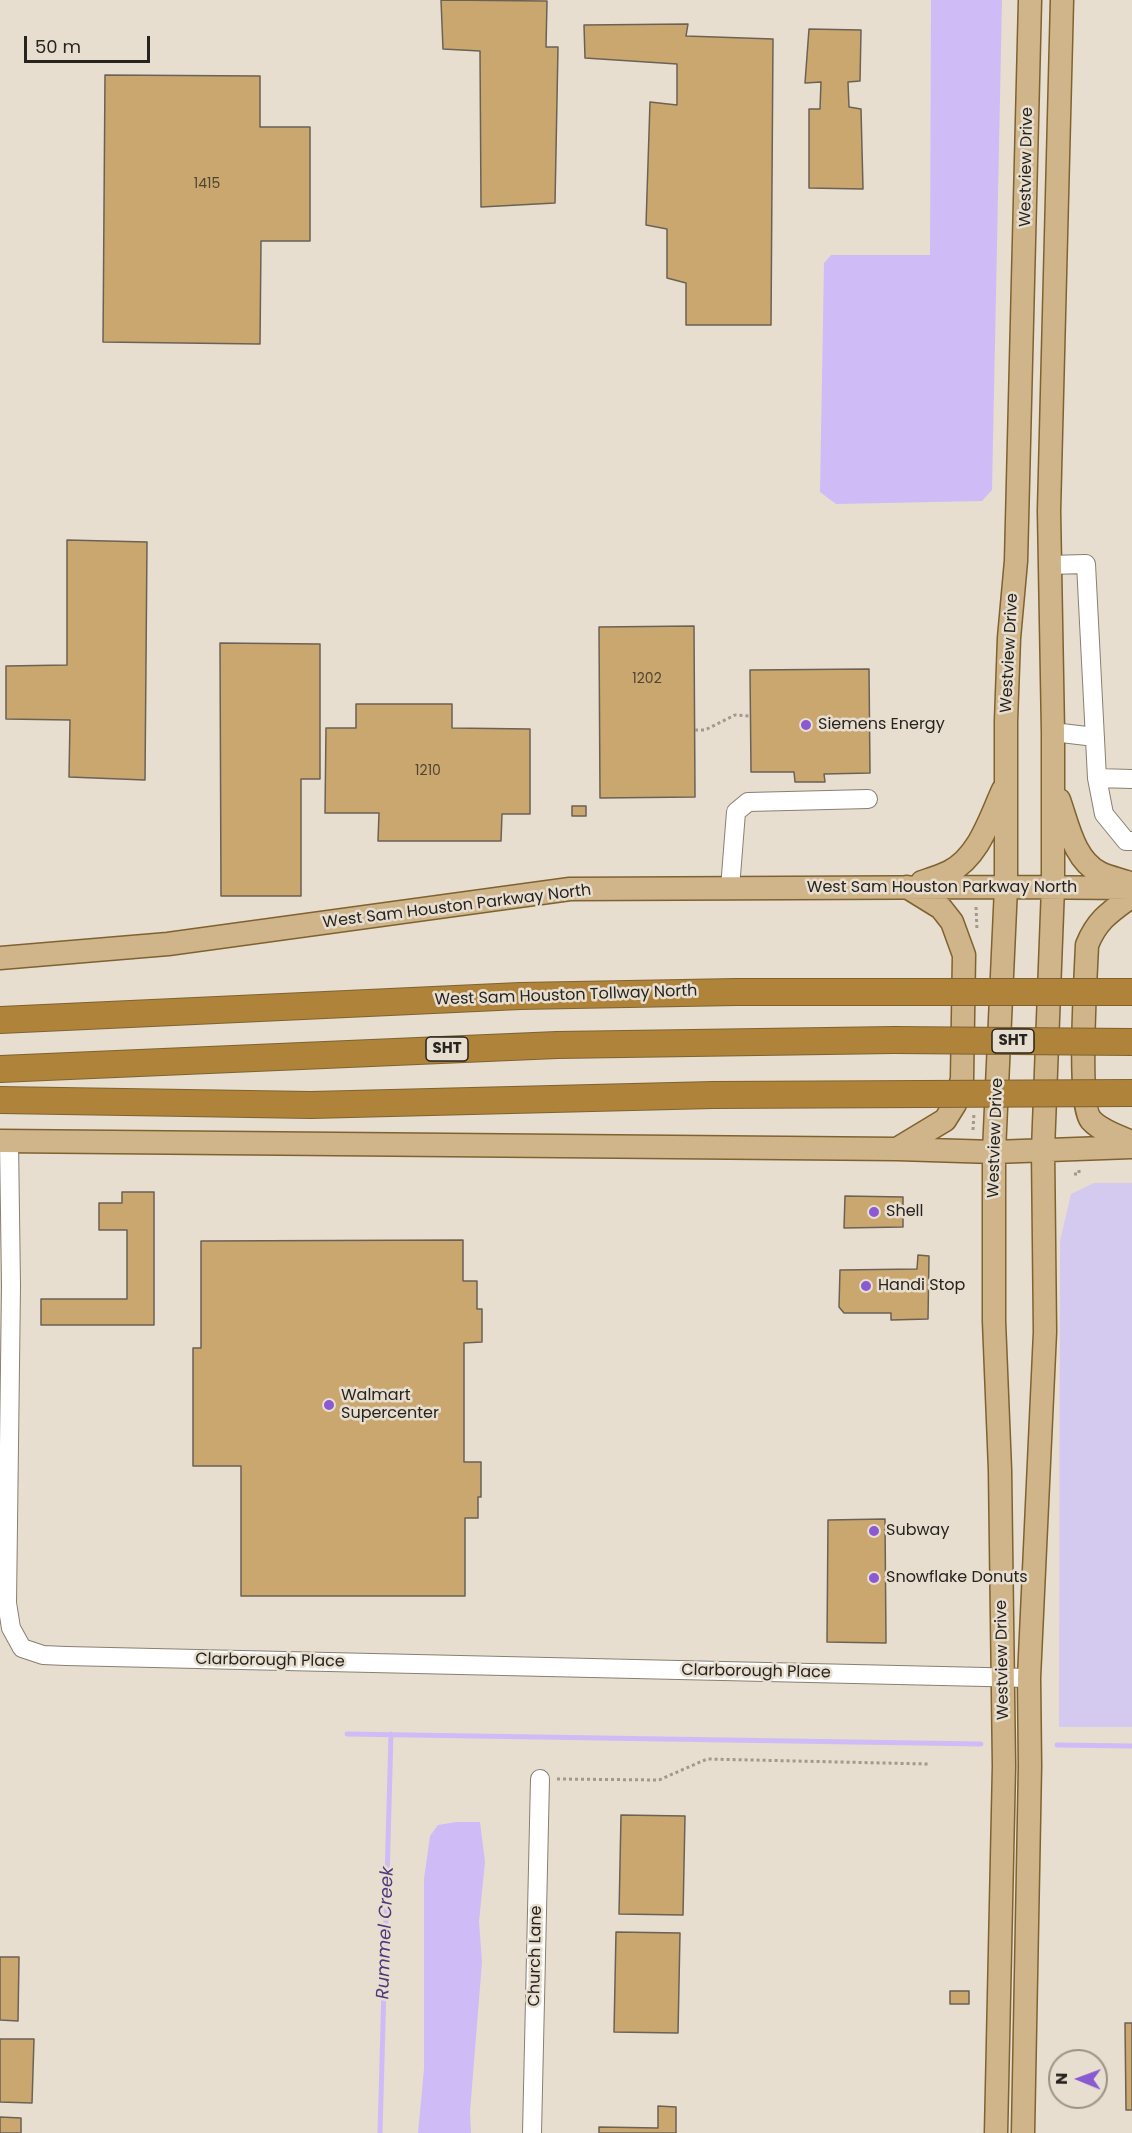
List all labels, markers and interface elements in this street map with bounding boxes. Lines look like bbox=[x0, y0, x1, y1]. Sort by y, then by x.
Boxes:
scale bar bbox=[27, 24, 153, 62]
text: 50 m bbox=[35, 34, 81, 59]
street label: Westview Drive bbox=[1016, 107, 1038, 227]
house number: 1415 bbox=[194, 176, 220, 192]
street label: Westview Drive bbox=[997, 593, 1023, 713]
house number: 1202 bbox=[632, 671, 662, 687]
place label: Siemens Energy bbox=[818, 715, 945, 735]
marker: Siemens Energy bbox=[799, 718, 813, 732]
house number: 1210 bbox=[415, 763, 441, 779]
street label: West Sam Houston Parkway North bbox=[807, 878, 1077, 898]
street label: West Sam Houston Parkway North bbox=[322, 881, 592, 933]
street label: West Sam Houston Tollway North bbox=[434, 982, 698, 1010]
road number: SHT bbox=[992, 1029, 1034, 1053]
road number: SHT bbox=[426, 1037, 468, 1061]
street label: Westview Drive bbox=[984, 1078, 1008, 1198]
place label: Shell bbox=[886, 1202, 923, 1222]
marker: Shell bbox=[867, 1205, 881, 1219]
place label: Handi Stop bbox=[878, 1276, 965, 1296]
marker: Handi Stop bbox=[859, 1279, 873, 1293]
place label: Walmart Supercenter bbox=[341, 1386, 439, 1424]
marker: Walmart Supercenter bbox=[322, 1398, 336, 1412]
place label: Subway bbox=[886, 1521, 949, 1541]
marker: Subway bbox=[867, 1524, 881, 1538]
place label: Snowflake Donuts bbox=[886, 1568, 1028, 1588]
marker: Snowflake Donuts bbox=[867, 1571, 881, 1585]
street label: Westview Drive bbox=[992, 1600, 1014, 1720]
street label: Clarborough Place bbox=[195, 1650, 345, 1672]
street label: Clarborough Place bbox=[681, 1661, 831, 1683]
water label: Rummel Creek bbox=[373, 1866, 399, 2000]
street label: Church Lane bbox=[526, 1905, 546, 2007]
north arrow bbox=[1048, 2049, 1108, 2109]
text: N bbox=[1050, 2072, 1073, 2085]

